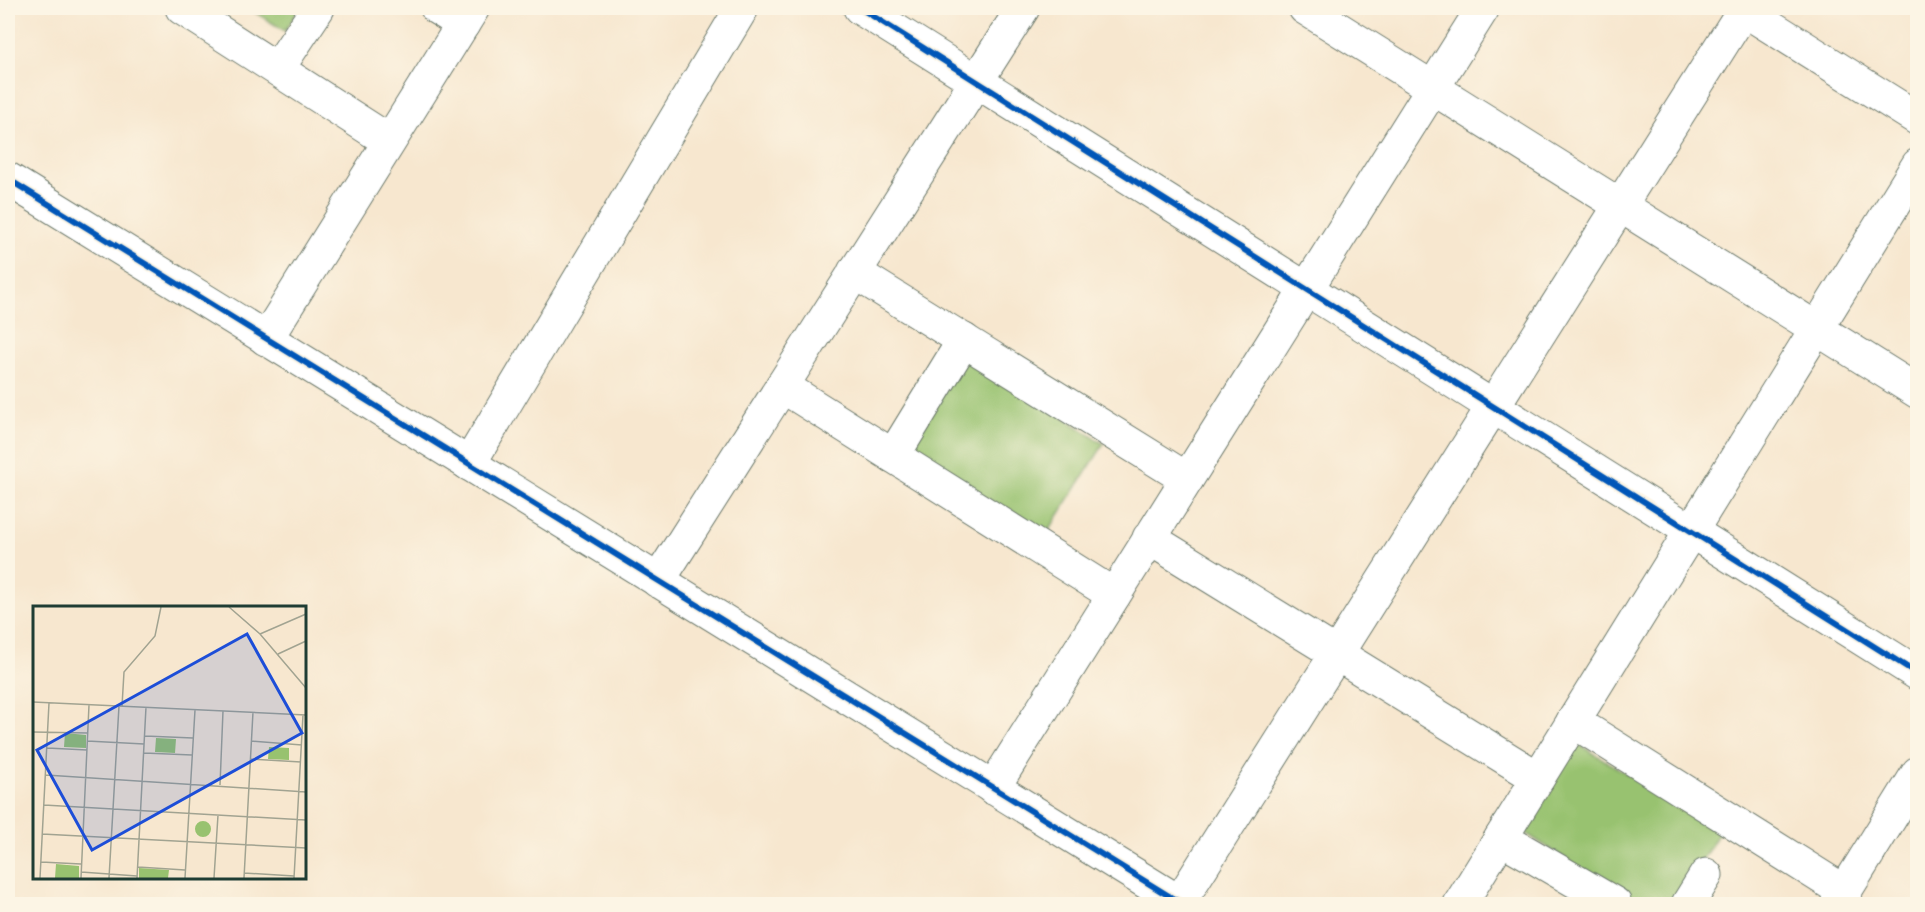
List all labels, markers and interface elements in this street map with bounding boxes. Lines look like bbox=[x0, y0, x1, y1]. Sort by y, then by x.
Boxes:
inset map bbox=[33, 606, 306, 879]

